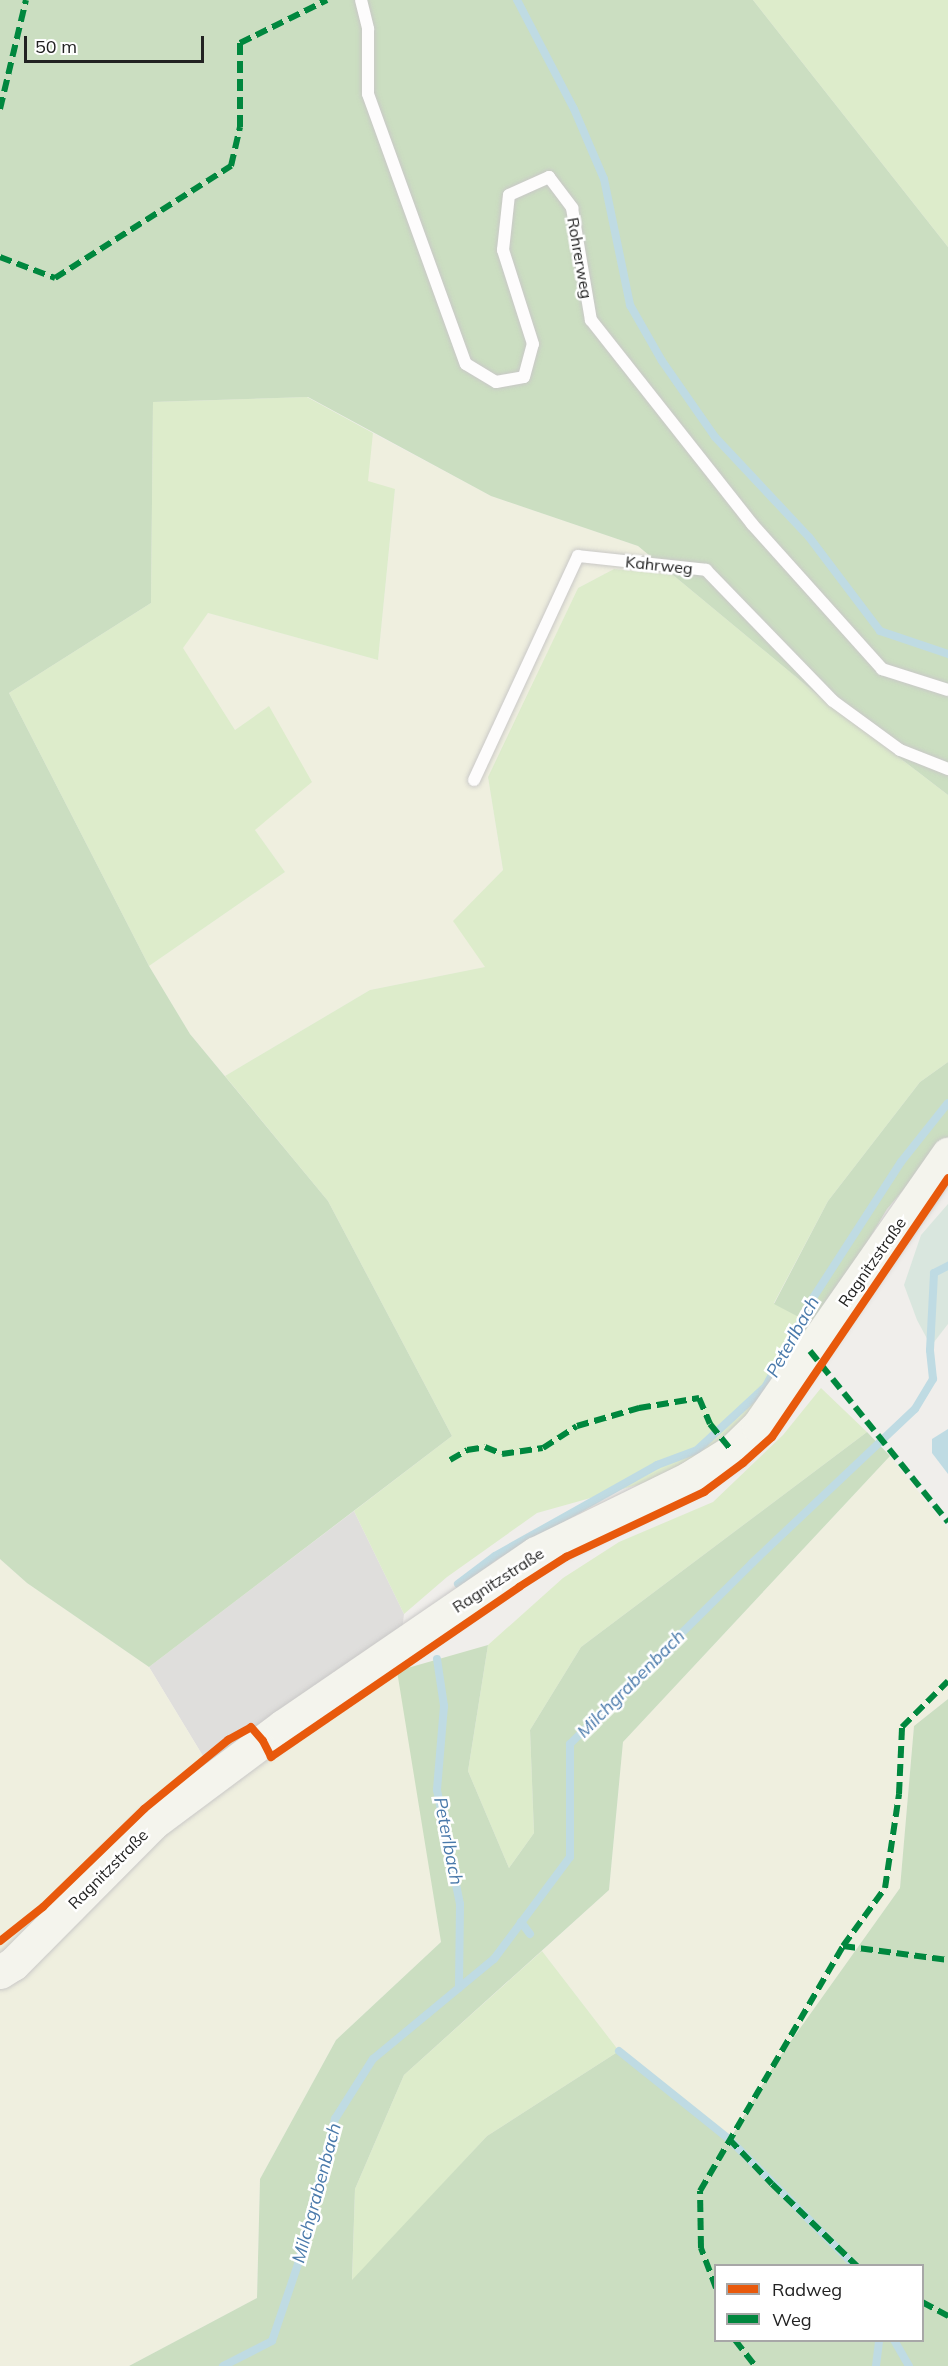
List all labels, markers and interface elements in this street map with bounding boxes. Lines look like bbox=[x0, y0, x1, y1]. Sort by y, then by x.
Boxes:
scale bar bbox=[27, 24, 207, 62]
text: 50 m bbox=[35, 35, 77, 58]
street label: Rohrerweg bbox=[563, 216, 597, 300]
street label: Kahrweg bbox=[624, 552, 694, 578]
street label: Ragnitzstraße bbox=[834, 1214, 910, 1310]
water label: Peterlbach bbox=[762, 1293, 824, 1381]
street label: Ragnitzstraße bbox=[449, 1543, 547, 1617]
water label: Milchgrabenbach bbox=[573, 1626, 689, 1742]
water label: Peterlbach bbox=[429, 1795, 467, 1887]
street label: Ragnitzstraße bbox=[64, 1825, 152, 1913]
water label: Milchgrabenbach bbox=[288, 2121, 346, 2265]
legend bbox=[714, 2264, 924, 2342]
text: Radweg bbox=[772, 2278, 842, 2301]
text: Weg bbox=[772, 2308, 812, 2331]

